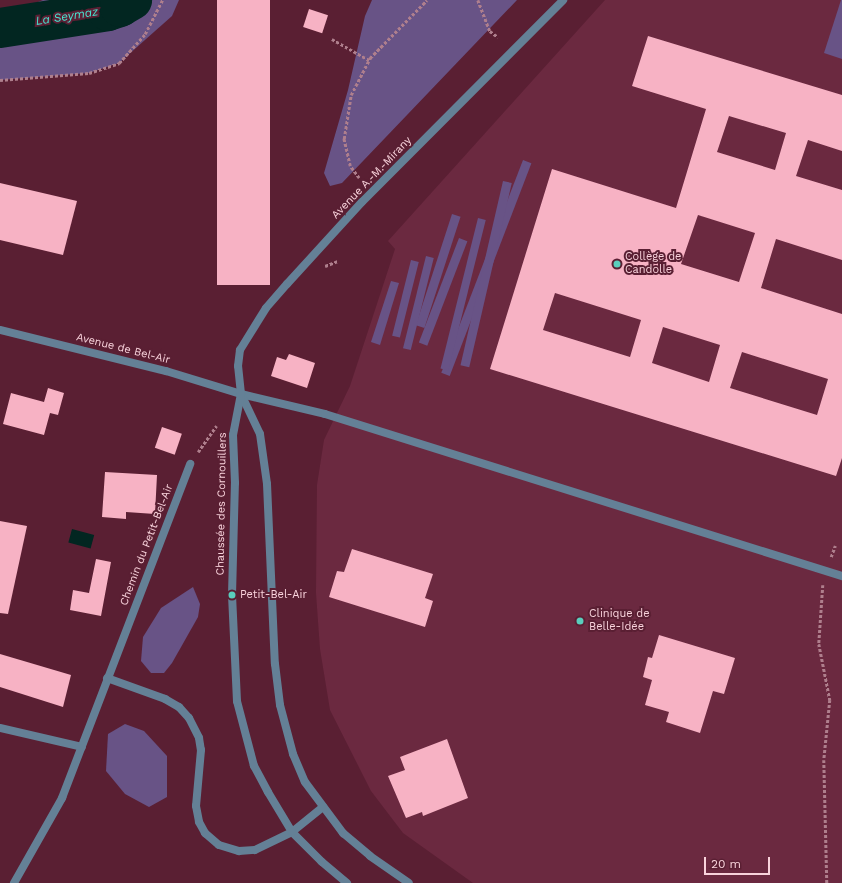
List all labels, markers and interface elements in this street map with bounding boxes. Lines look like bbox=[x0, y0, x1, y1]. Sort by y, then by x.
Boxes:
water label: La Seymaz bbox=[35, 5, 99, 29]
street label: Avenue A.-M.-Mirany bbox=[329, 134, 415, 222]
place label: Collège de Candolle bbox=[625, 251, 681, 277]
marker: Collège de Candolle bbox=[612, 259, 622, 269]
street label: Avenue de Bel-Air bbox=[75, 331, 171, 367]
street label: Chaussée des Cornouillers bbox=[214, 432, 230, 576]
street label: Chemin du Petit-Bel-Air bbox=[118, 482, 176, 608]
place label: Petit-Bel-Air bbox=[240, 588, 307, 602]
marker: Petit-Bel-Air bbox=[227, 590, 237, 600]
place label: Clinique de Belle-Idée bbox=[589, 608, 650, 634]
marker: Clinique de Belle-Idée bbox=[574, 615, 586, 627]
scale bar bbox=[706, 849, 772, 875]
text: 20 m bbox=[711, 857, 741, 871]

